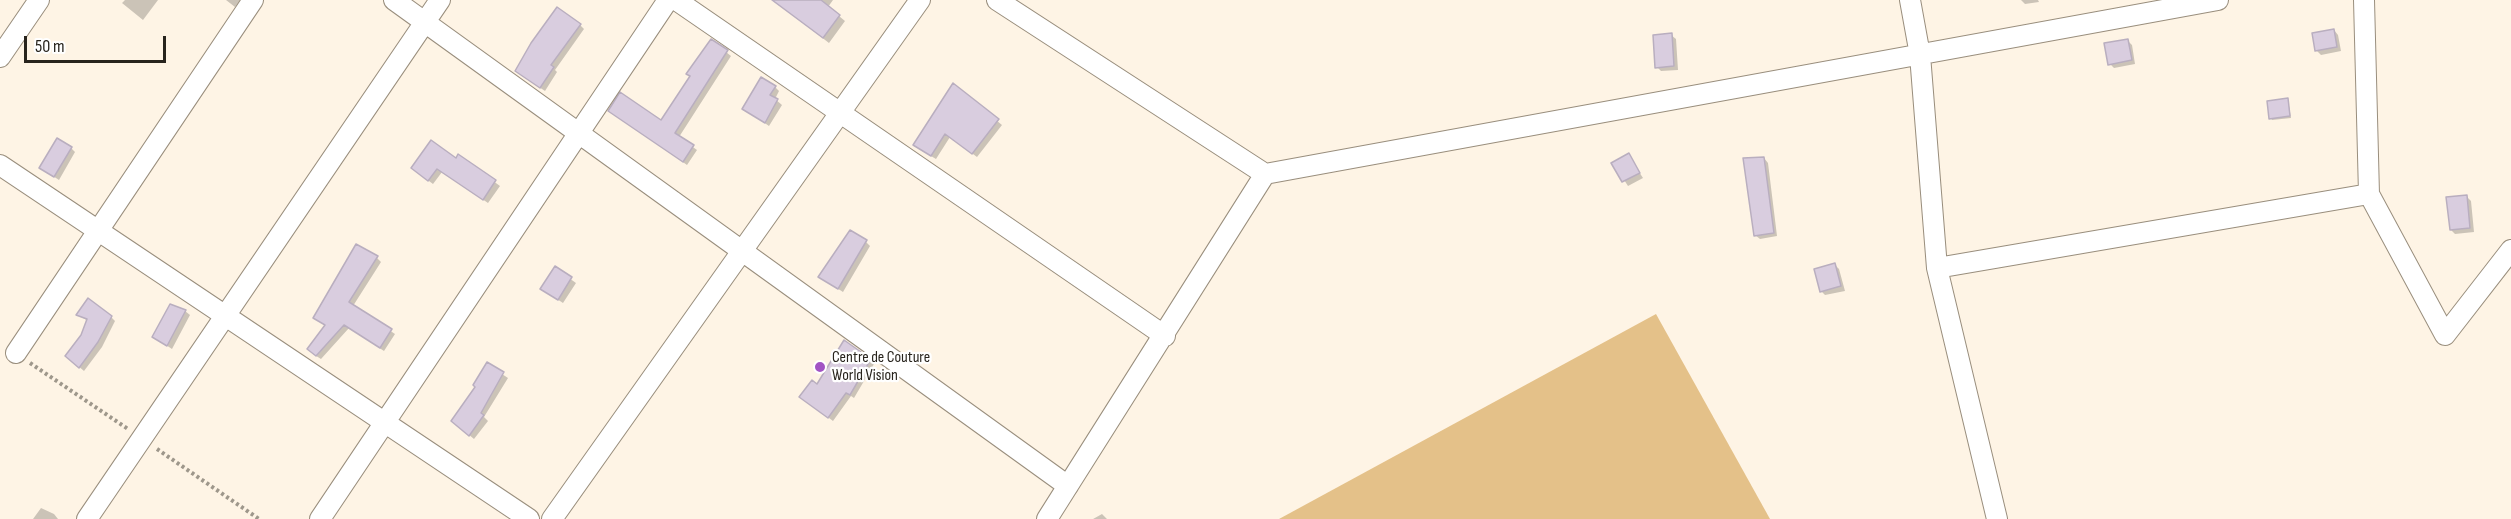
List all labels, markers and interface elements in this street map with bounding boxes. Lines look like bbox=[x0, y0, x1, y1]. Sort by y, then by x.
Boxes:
scale bar bbox=[27, 24, 170, 62]
text: 50 m bbox=[35, 36, 65, 57]
place label: Centre de Couture World Vision bbox=[832, 348, 930, 386]
marker: Centre de Couture World Vision bbox=[813, 360, 827, 374]

